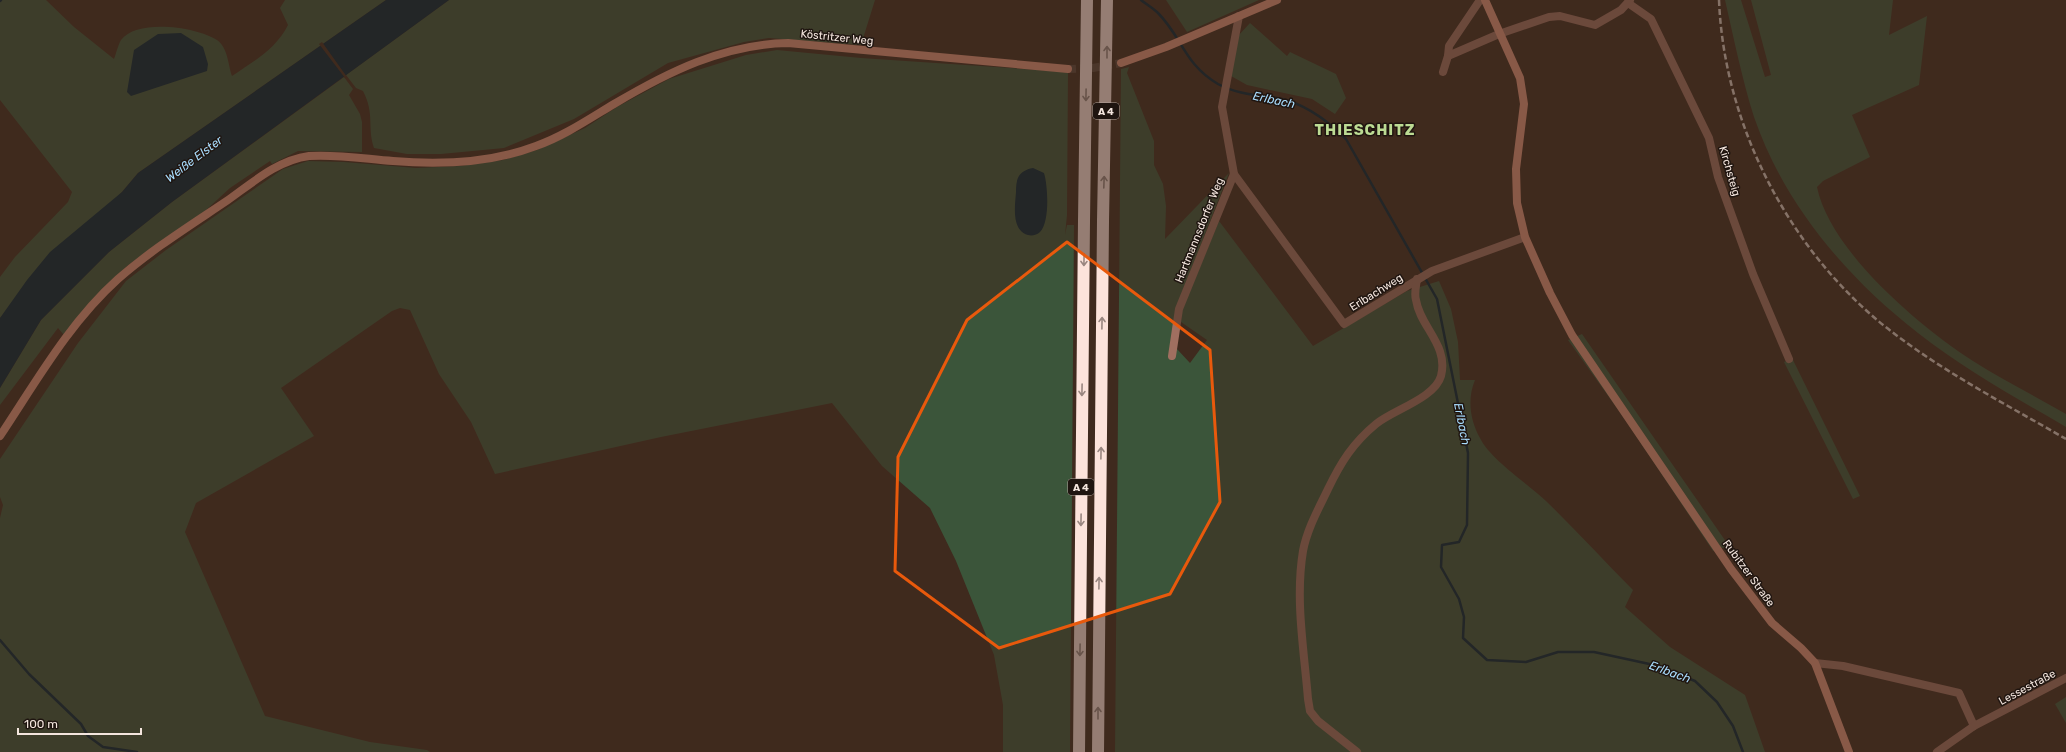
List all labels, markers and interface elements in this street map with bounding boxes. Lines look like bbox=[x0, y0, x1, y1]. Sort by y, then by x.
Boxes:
street label: Köstritzer Weg bbox=[800, 27, 874, 48]
one-way arrow bbox=[1103, 46, 1111, 59]
one-way arrow bbox=[1082, 88, 1090, 101]
water label: Erlbach bbox=[1252, 89, 1296, 111]
road number: A 4 bbox=[1093, 103, 1119, 119]
district label: THIESCHITZ bbox=[1315, 121, 1415, 139]
water label: Weiße Elster bbox=[163, 133, 226, 185]
street label: Kirchsteig bbox=[1716, 145, 1743, 198]
one-way arrow bbox=[1101, 176, 1108, 189]
street label: Hartmannsdorfer Weg bbox=[1172, 176, 1227, 285]
one-way arrow bbox=[1080, 253, 1088, 266]
street label: Erlbachweg bbox=[1347, 271, 1405, 314]
one-way arrow bbox=[1099, 317, 1106, 330]
one-way arrow bbox=[1078, 383, 1086, 396]
water label: Erlbach bbox=[1451, 402, 1473, 446]
one-way arrow bbox=[1097, 447, 1104, 460]
road number: A 4 bbox=[1068, 479, 1094, 495]
one-way arrow bbox=[1077, 513, 1085, 526]
street label: Rubitzer Straße bbox=[1720, 537, 1777, 609]
one-way arrow bbox=[1095, 577, 1103, 590]
one-way arrow bbox=[1076, 643, 1084, 656]
water label: Erlbach bbox=[1647, 658, 1693, 686]
street label: Lessestraße bbox=[1997, 667, 2058, 708]
one-way arrow bbox=[1094, 707, 1102, 720]
scale bar bbox=[18, 710, 141, 736]
text: 100 m bbox=[24, 717, 58, 731]

